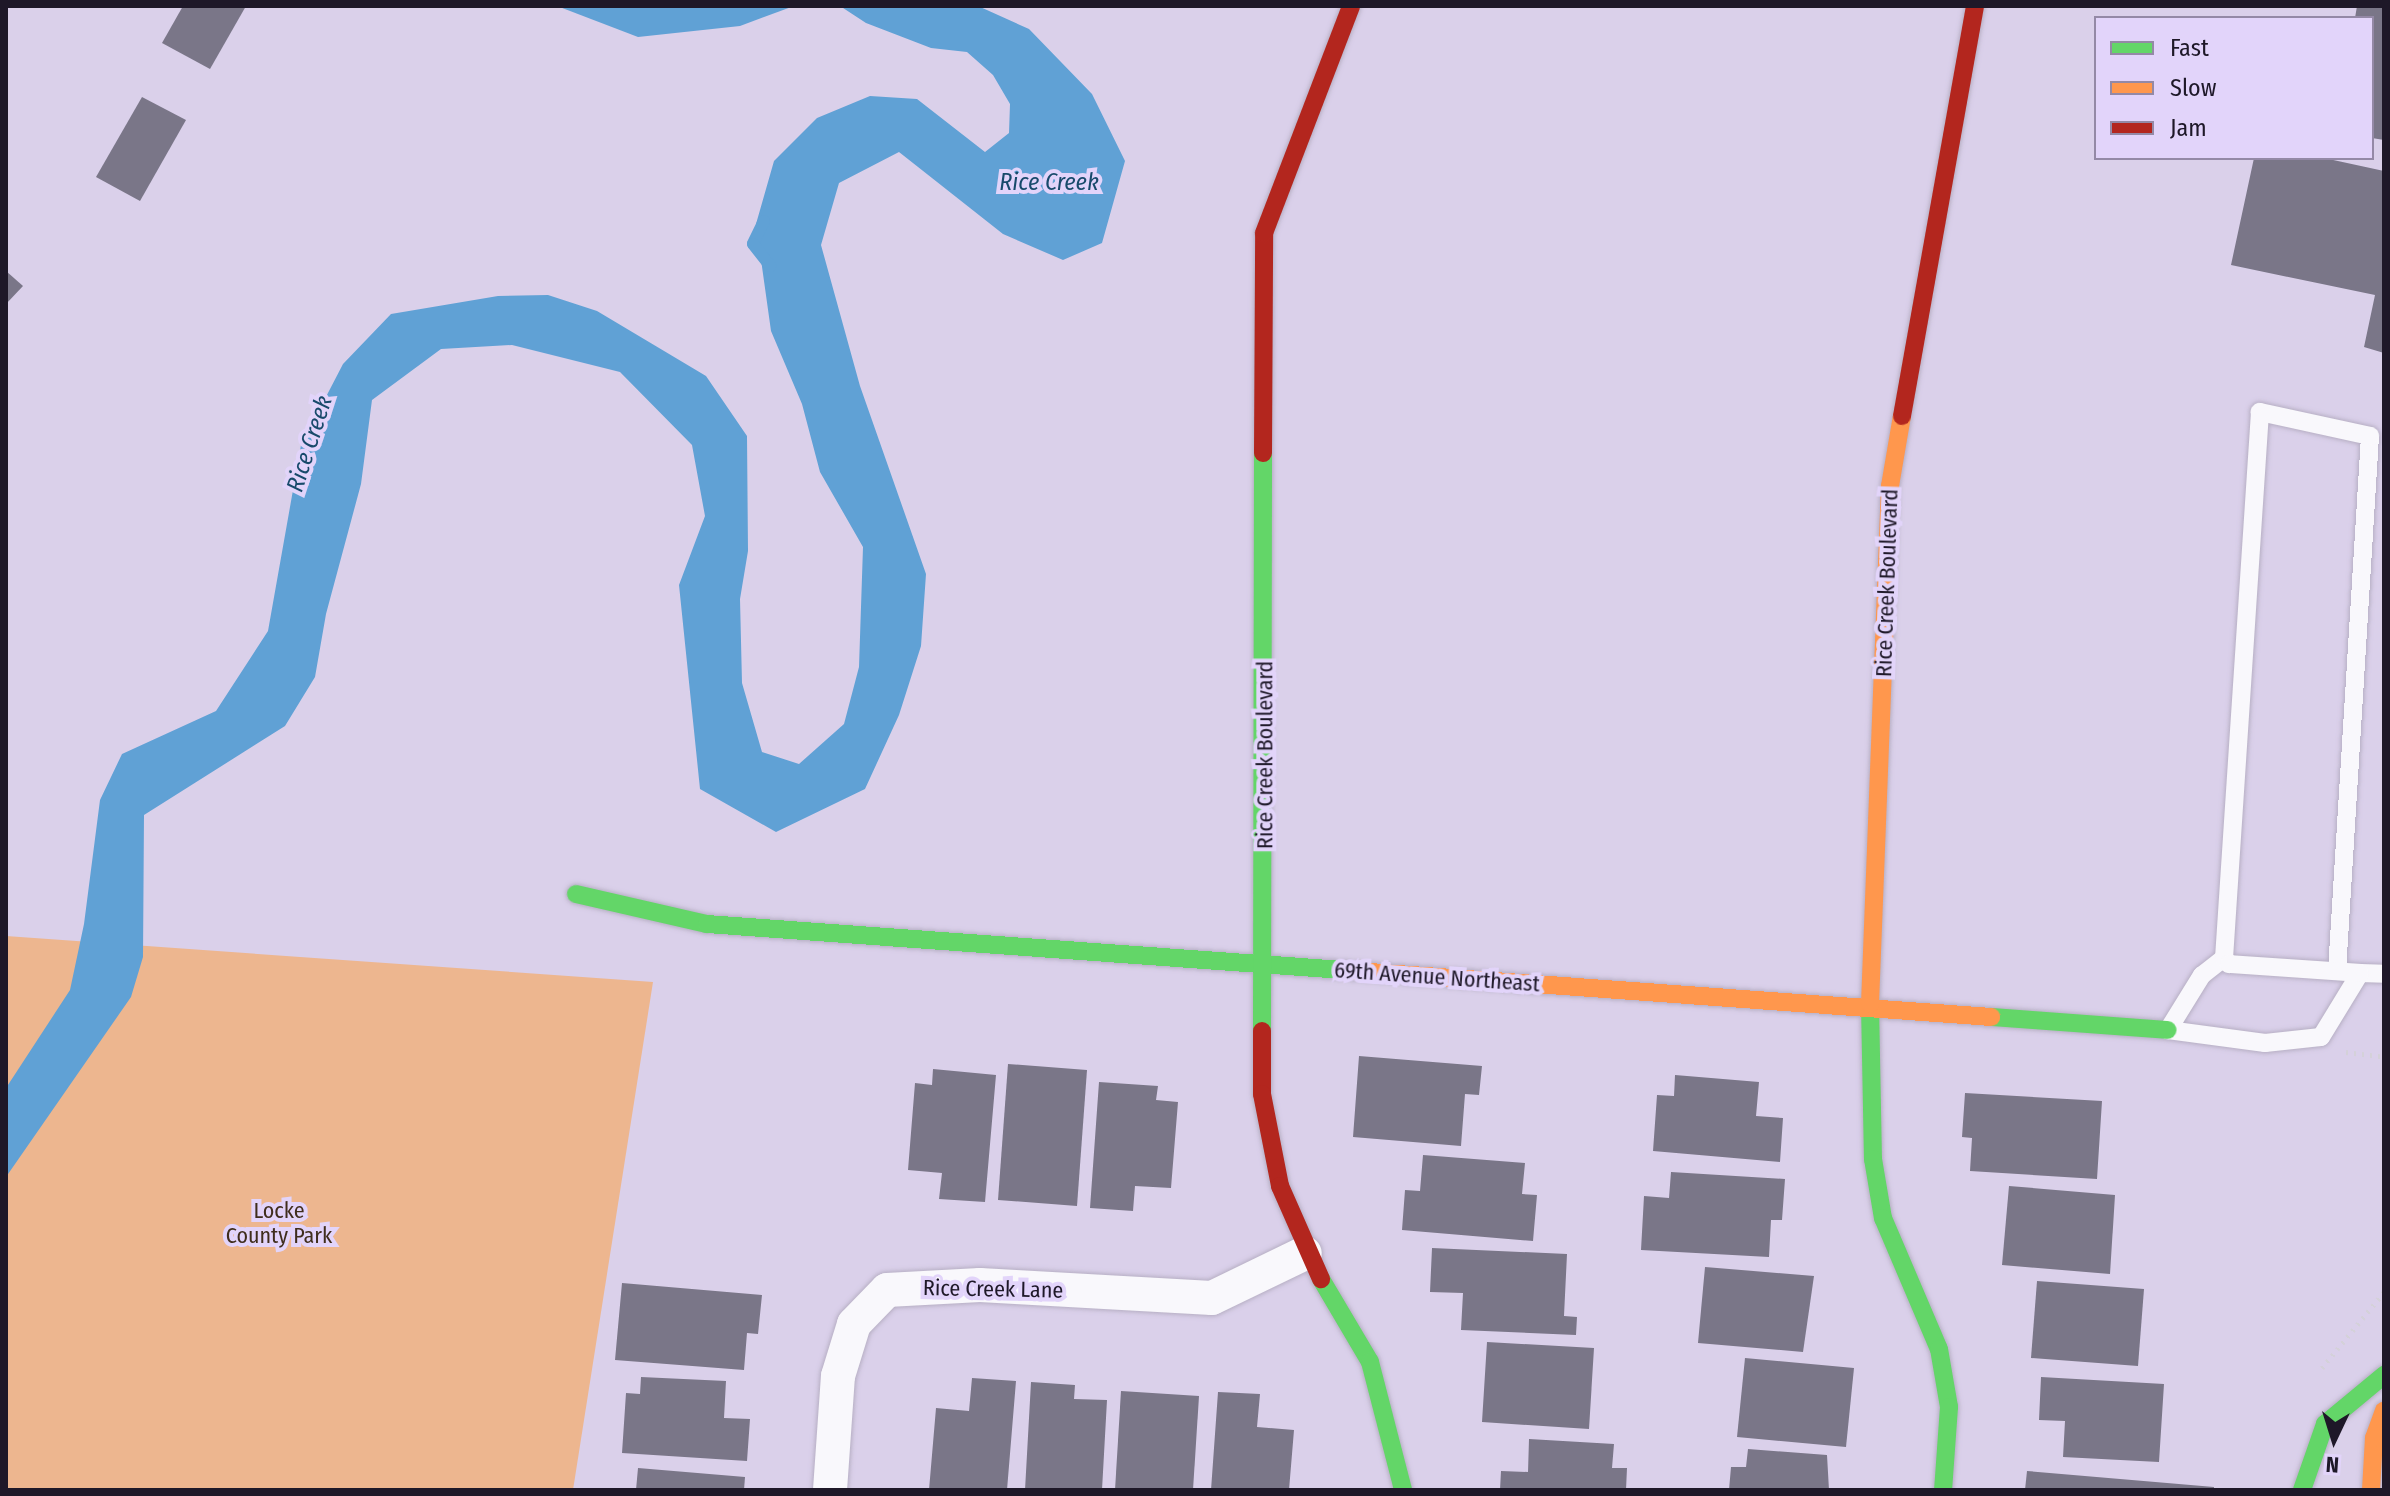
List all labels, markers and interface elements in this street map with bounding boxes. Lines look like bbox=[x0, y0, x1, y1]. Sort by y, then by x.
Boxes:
legend bbox=[2094, 16, 2374, 160]
text: Fast bbox=[2170, 34, 2209, 62]
text: Slow bbox=[2170, 74, 2216, 102]
text: Jam bbox=[2170, 114, 2207, 142]
water label: Rice Creek bbox=[999, 169, 1099, 197]
water label: Rice Creek bbox=[281, 392, 339, 496]
street label: Rice Creek Boulevard bbox=[1871, 488, 1903, 678]
street label: Rice Creek Boulevard bbox=[1252, 661, 1278, 849]
street label: 69th Avenue Northeast bbox=[1333, 957, 1541, 997]
park label: Locke County Park bbox=[226, 1197, 332, 1248]
street label: Rice Creek Lane bbox=[923, 1275, 1063, 1303]
north arrow bbox=[2294, 1400, 2374, 1480]
text: N bbox=[2325, 1451, 2340, 1478]

